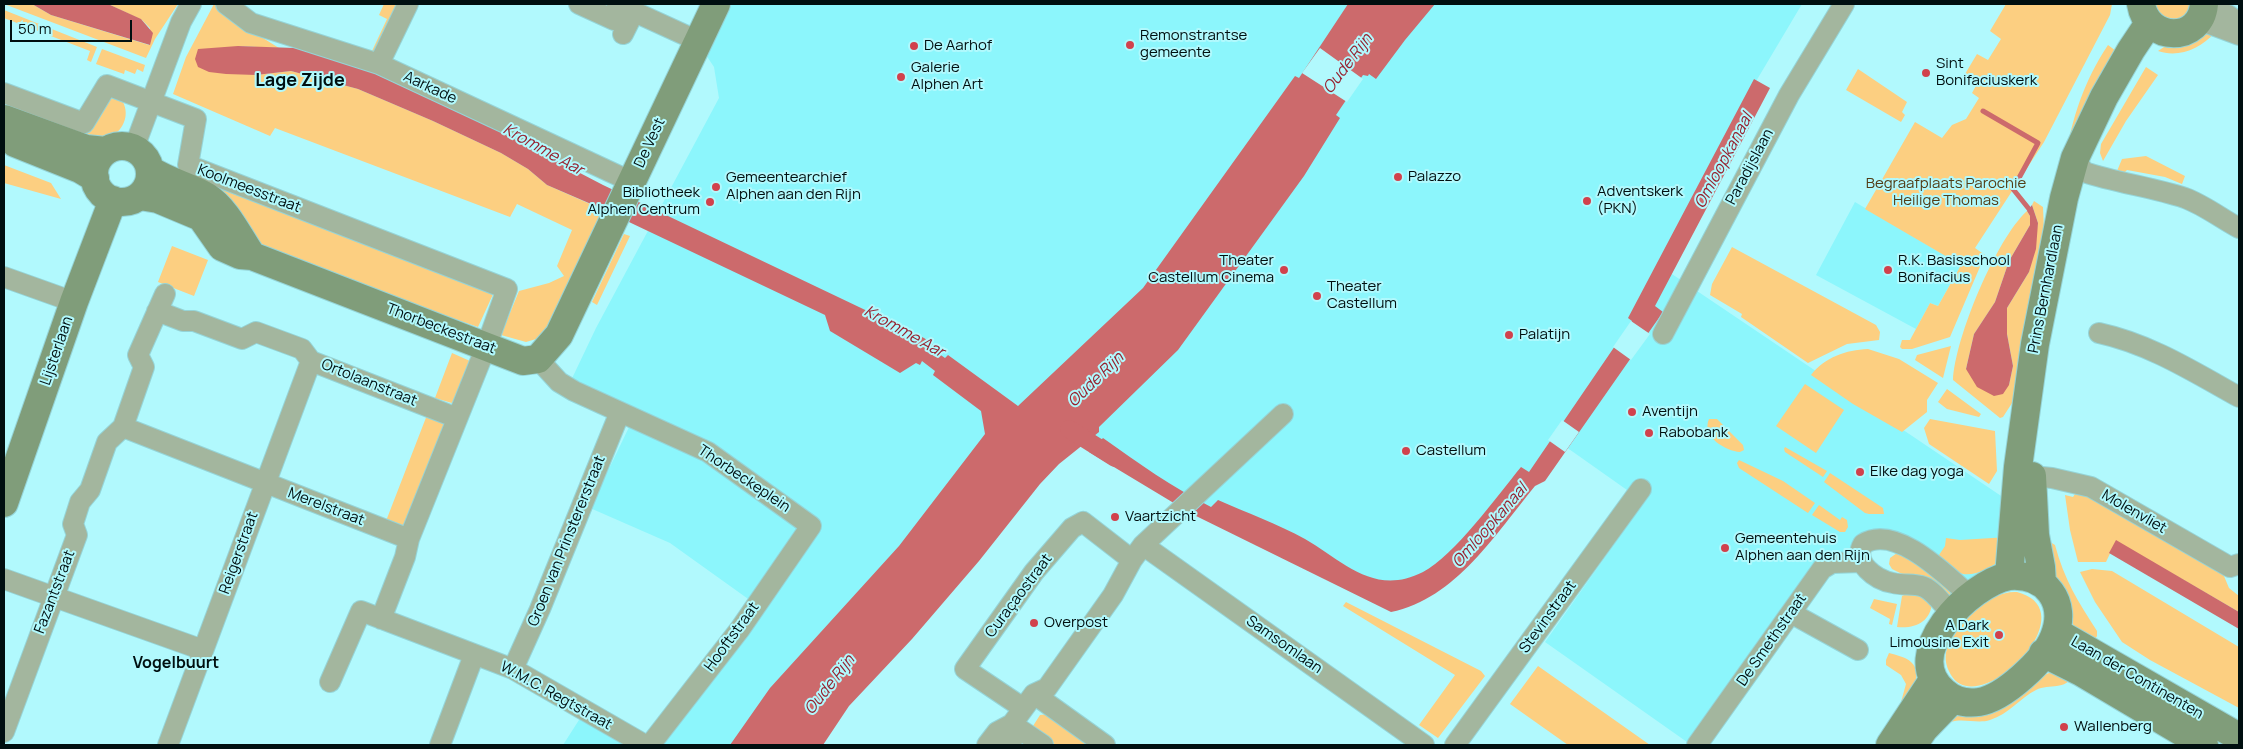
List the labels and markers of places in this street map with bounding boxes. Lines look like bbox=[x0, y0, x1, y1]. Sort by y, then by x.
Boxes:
place label: Remonstrantse gemeente bbox=[1140, 27, 1247, 62]
place label: De Aarhof bbox=[924, 37, 992, 55]
marker: Remonstrantse gemeente bbox=[1124, 39, 1136, 51]
marker: De Aarhof bbox=[908, 40, 920, 52]
place label: Sint Bonifaciuskerk bbox=[1936, 55, 2037, 90]
place label: Galerie Alphen Art bbox=[911, 59, 983, 94]
marker: Sint Bonifaciuskerk bbox=[1920, 67, 1932, 79]
marker: Galerie Alphen Art bbox=[895, 71, 907, 83]
place label: Palazzo bbox=[1408, 168, 1461, 186]
place label: Gemeentearchief Alphen aan den Rijn bbox=[726, 169, 861, 204]
marker: Palazzo bbox=[1392, 171, 1404, 183]
marker: Gemeentearchief Alphen aan den Rijn bbox=[710, 181, 722, 193]
place label: Adventskerk (PKN) bbox=[1597, 183, 1683, 218]
place label: Bibliotheek Alphen Centrum bbox=[588, 184, 700, 219]
marker: Adventskerk (PKN) bbox=[1581, 195, 1593, 207]
marker: Bibliotheek Alphen Centrum bbox=[704, 196, 716, 208]
place label: Theater Castellum Cinema bbox=[1148, 252, 1274, 287]
place label: R.K. Basisschool Bonifacius bbox=[1898, 252, 2010, 287]
marker: Theater Castellum Cinema bbox=[1278, 264, 1290, 276]
marker: R.K. Basisschool Bonifacius bbox=[1882, 264, 1894, 276]
place label: Theater Castellum bbox=[1327, 278, 1397, 313]
marker: Theater Castellum bbox=[1311, 290, 1323, 302]
place label: Palatijn bbox=[1519, 326, 1570, 344]
marker: Palatijn bbox=[1503, 329, 1515, 341]
place label: Aventijn bbox=[1642, 403, 1698, 421]
marker: Aventijn bbox=[1626, 406, 1638, 418]
place label: Rabobank bbox=[1659, 424, 1728, 442]
marker: Rabobank bbox=[1643, 427, 1655, 439]
place label: Castellum bbox=[1416, 442, 1486, 460]
marker: Castellum bbox=[1400, 445, 1412, 457]
place label: Elke dag yoga bbox=[1870, 463, 1964, 481]
marker: Elke dag yoga bbox=[1854, 466, 1866, 478]
place label: Vaartzicht bbox=[1125, 508, 1196, 526]
marker: Vaartzicht bbox=[1109, 511, 1121, 523]
place label: Gemeentehuis Alphen aan den Rijn bbox=[1735, 530, 1870, 565]
marker: Gemeentehuis Alphen aan den Rijn bbox=[1719, 542, 1731, 554]
place label: Overpost bbox=[1044, 614, 1108, 632]
marker: Overpost bbox=[1028, 617, 1040, 629]
place label: A Dark Limousine Exit bbox=[1889, 617, 1989, 652]
marker: A Dark Limousine Exit bbox=[1993, 629, 2005, 641]
place label: Wallenberg bbox=[2074, 718, 2152, 736]
marker: Wallenberg bbox=[2058, 721, 2070, 733]

